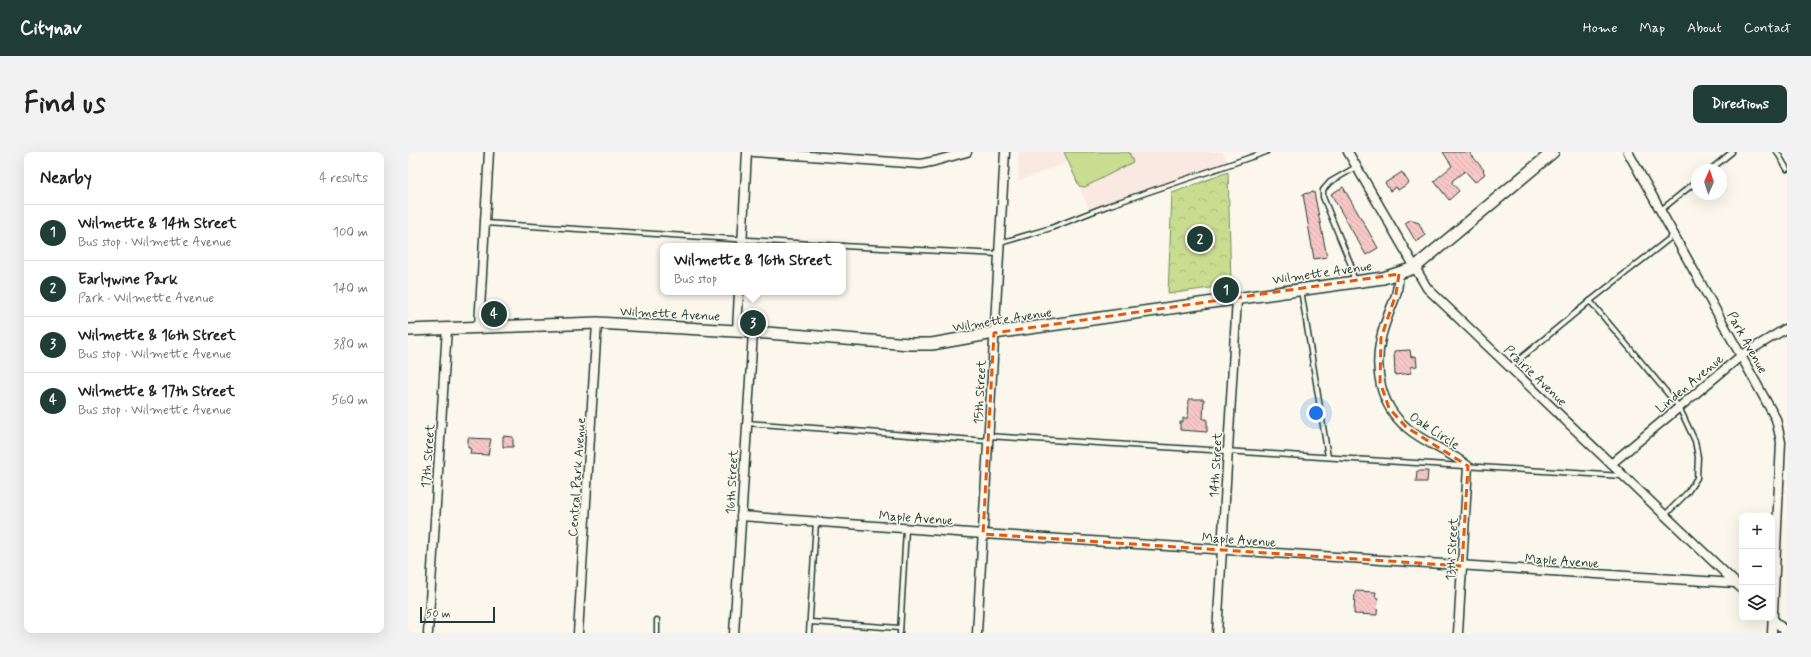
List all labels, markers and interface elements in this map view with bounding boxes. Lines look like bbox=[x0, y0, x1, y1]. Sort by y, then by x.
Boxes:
text: Citynav bbox=[20, 16, 82, 41]
text: Home bbox=[1583, 19, 1617, 37]
text: Map bbox=[1639, 19, 1665, 37]
text: About bbox=[1687, 19, 1722, 37]
text: Contact bbox=[1744, 19, 1791, 37]
button: Directions bbox=[1693, 85, 1787, 123]
text: Find us bbox=[24, 86, 105, 123]
north arrow bbox=[1691, 164, 1727, 200]
text: Nearby bbox=[40, 167, 92, 189]
text: 4 results bbox=[319, 170, 368, 187]
text: Wilmette & 14th Street bbox=[78, 214, 237, 234]
text: 1 bbox=[50, 224, 56, 241]
text: 100 m bbox=[333, 224, 368, 241]
pin: 2 bbox=[1187, 224, 1213, 254]
text: Bus stop · Wilmette Avenue bbox=[78, 234, 231, 251]
popup bbox=[660, 243, 846, 295]
text: Wilmette & 16th Street bbox=[674, 251, 832, 271]
street label: Wilmette Avenue bbox=[1271, 258, 1373, 289]
text: Earlywine Park bbox=[78, 270, 178, 290]
text: Bus stop bbox=[674, 271, 717, 288]
pin: 1 bbox=[1213, 275, 1239, 305]
text: 2 bbox=[50, 280, 56, 297]
text: 140 m bbox=[333, 280, 368, 297]
text: Park · Wilmette Avenue bbox=[78, 290, 214, 307]
pin: 4 bbox=[481, 299, 507, 329]
street label: Wilmette Avenue bbox=[619, 303, 721, 326]
street label: Wilmette Avenue bbox=[951, 304, 1053, 337]
pin: 3 bbox=[740, 308, 766, 338]
street label: Park Avenue bbox=[1723, 309, 1771, 377]
text: Wilmette & 16th Street bbox=[78, 326, 236, 346]
text: 3 bbox=[50, 336, 56, 353]
text: 380 m bbox=[333, 336, 368, 353]
street label: Prairie Avenue bbox=[1500, 342, 1570, 411]
text: Bus stop · Wilmette Avenue bbox=[78, 346, 231, 363]
street label: Linden Avenue bbox=[1653, 351, 1727, 417]
street label: 15th Street bbox=[970, 359, 991, 425]
text: Wilmette & 17th Street bbox=[78, 382, 235, 402]
text: 4 bbox=[49, 392, 57, 409]
text: 560 m bbox=[331, 392, 368, 409]
text: Bus stop · Wilmette Avenue bbox=[78, 402, 231, 419]
your location bbox=[1306, 403, 1326, 423]
street label: Oak Circle bbox=[1406, 409, 1463, 454]
street label: Central Park Avenue bbox=[565, 417, 590, 537]
street label: 17th Street bbox=[418, 423, 439, 489]
street label: 14th Street bbox=[1206, 432, 1227, 498]
street label: 16th Street bbox=[722, 449, 743, 515]
street label: Maple Avenue bbox=[878, 507, 954, 530]
map controls bbox=[1739, 513, 1775, 621]
button: + bbox=[1739, 513, 1775, 549]
street label: 13th Street bbox=[1442, 517, 1463, 581]
street label: Maple Avenue bbox=[1201, 529, 1277, 552]
button: − bbox=[1739, 549, 1775, 585]
street label: Maple Avenue bbox=[1524, 550, 1600, 573]
button: layers bbox=[1739, 585, 1775, 621]
scale bar bbox=[420, 605, 495, 624]
text: 50 m bbox=[426, 607, 451, 621]

